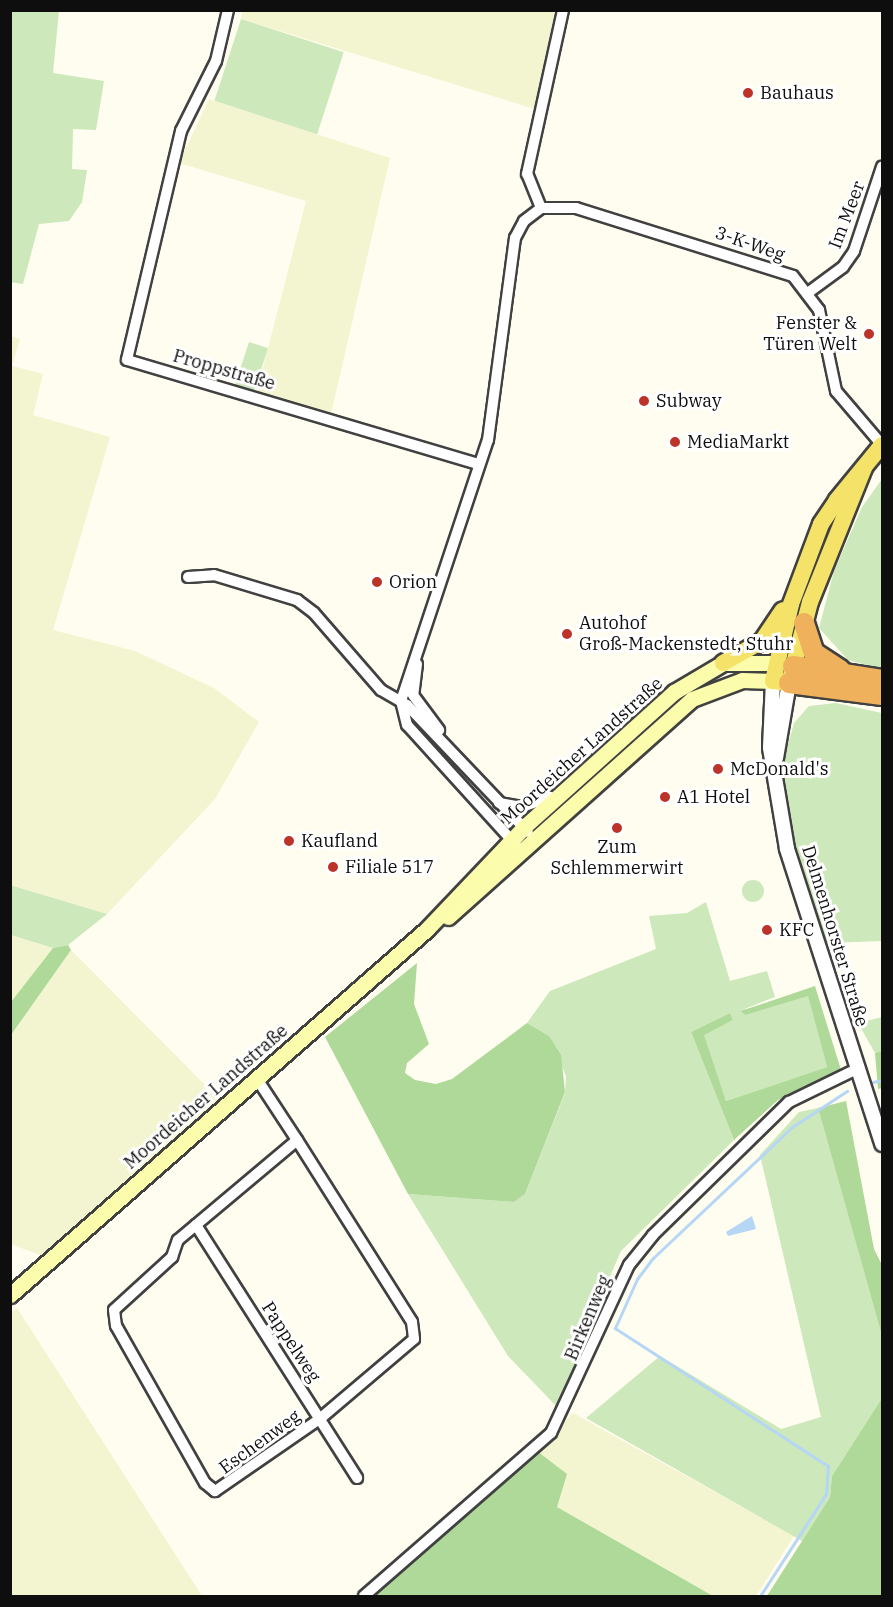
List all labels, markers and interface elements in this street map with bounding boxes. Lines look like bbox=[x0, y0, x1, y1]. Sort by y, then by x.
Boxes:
place label: Bauhaus bbox=[760, 82, 834, 104]
marker: Bauhaus bbox=[741, 86, 755, 100]
street label: Im Meer bbox=[824, 178, 870, 252]
street label: 3-K-Weg bbox=[712, 222, 788, 266]
place label: Fenster & Türen Welt bbox=[763, 313, 857, 356]
marker: Fenster & Türen Welt bbox=[862, 327, 876, 341]
street label: Proppstraße bbox=[170, 345, 278, 395]
place label: Subway bbox=[656, 390, 722, 412]
marker: Subway bbox=[637, 394, 651, 408]
place label: MediaMarkt bbox=[687, 431, 789, 453]
marker: MediaMarkt bbox=[668, 435, 682, 449]
place label: Orion bbox=[389, 571, 437, 593]
marker: Orion bbox=[370, 575, 384, 589]
place label: Autohof Groß-Mackenstedt, Stuhr bbox=[579, 613, 793, 656]
marker: Autohof Groß-Mackenstedt, Stuhr bbox=[560, 627, 574, 641]
street label: Moordeicher Landstraße bbox=[497, 673, 667, 829]
place label: McDonald's bbox=[730, 758, 829, 780]
marker: McDonald's bbox=[711, 762, 725, 776]
place label: A1 Hotel bbox=[677, 786, 750, 808]
marker: A1 Hotel bbox=[658, 790, 672, 804]
marker: Zum Schlemmerwirt bbox=[610, 821, 624, 835]
place label: Kaufland bbox=[301, 830, 378, 852]
marker: Kaufland bbox=[282, 834, 296, 848]
place label: Zum Schlemmerwirt bbox=[551, 837, 683, 880]
street label: Delmenhorster Straße bbox=[797, 843, 873, 1029]
place label: Filiale 517 bbox=[345, 856, 434, 878]
marker: Filiale 517 bbox=[326, 860, 340, 874]
place label: KFC bbox=[779, 919, 814, 941]
marker: KFC bbox=[760, 923, 774, 937]
street label: Moordeicher Landstraße bbox=[120, 1020, 292, 1174]
street label: Birkenweg bbox=[560, 1272, 616, 1364]
street label: Pappelweg bbox=[257, 1298, 325, 1386]
street label: Eschenweg bbox=[215, 1405, 305, 1479]

